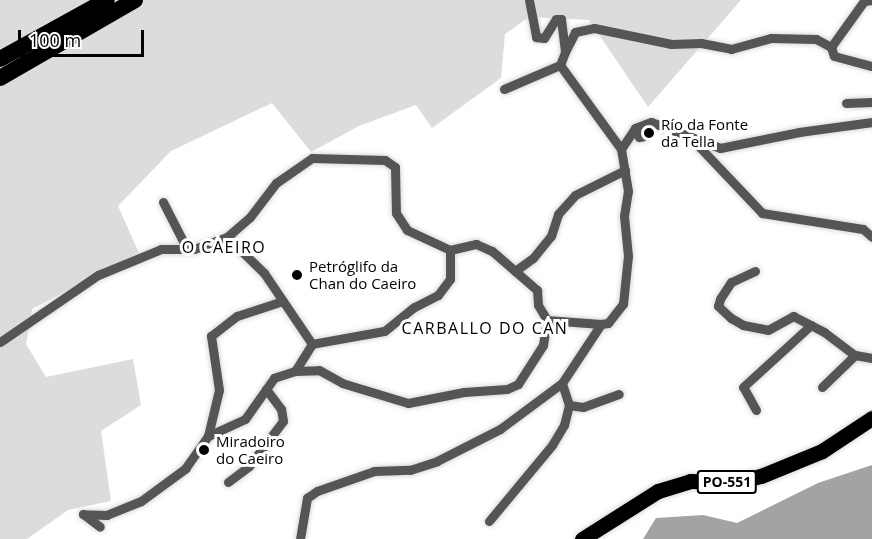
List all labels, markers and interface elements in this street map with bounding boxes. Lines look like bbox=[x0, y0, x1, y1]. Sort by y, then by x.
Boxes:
scale bar bbox=[21, 18, 147, 56]
text: 100 m bbox=[29, 28, 81, 52]
place label: Río da Fonte da Tella bbox=[661, 115, 748, 150]
marker: Río da Fonte da Tella bbox=[642, 126, 656, 140]
district label: O CAEIRO bbox=[182, 237, 266, 257]
place label: Petróglifo da Chan do Caeiro bbox=[309, 257, 416, 292]
marker: Petróglifo da Chan do Caeiro bbox=[290, 268, 304, 282]
district label: CARBALLO DO CAN bbox=[402, 318, 568, 338]
place label: Miradoiro do Caeiro bbox=[216, 432, 285, 467]
marker: Miradoiro do Caeiro bbox=[197, 443, 211, 457]
road number: PO-551 bbox=[696, 471, 758, 493]

